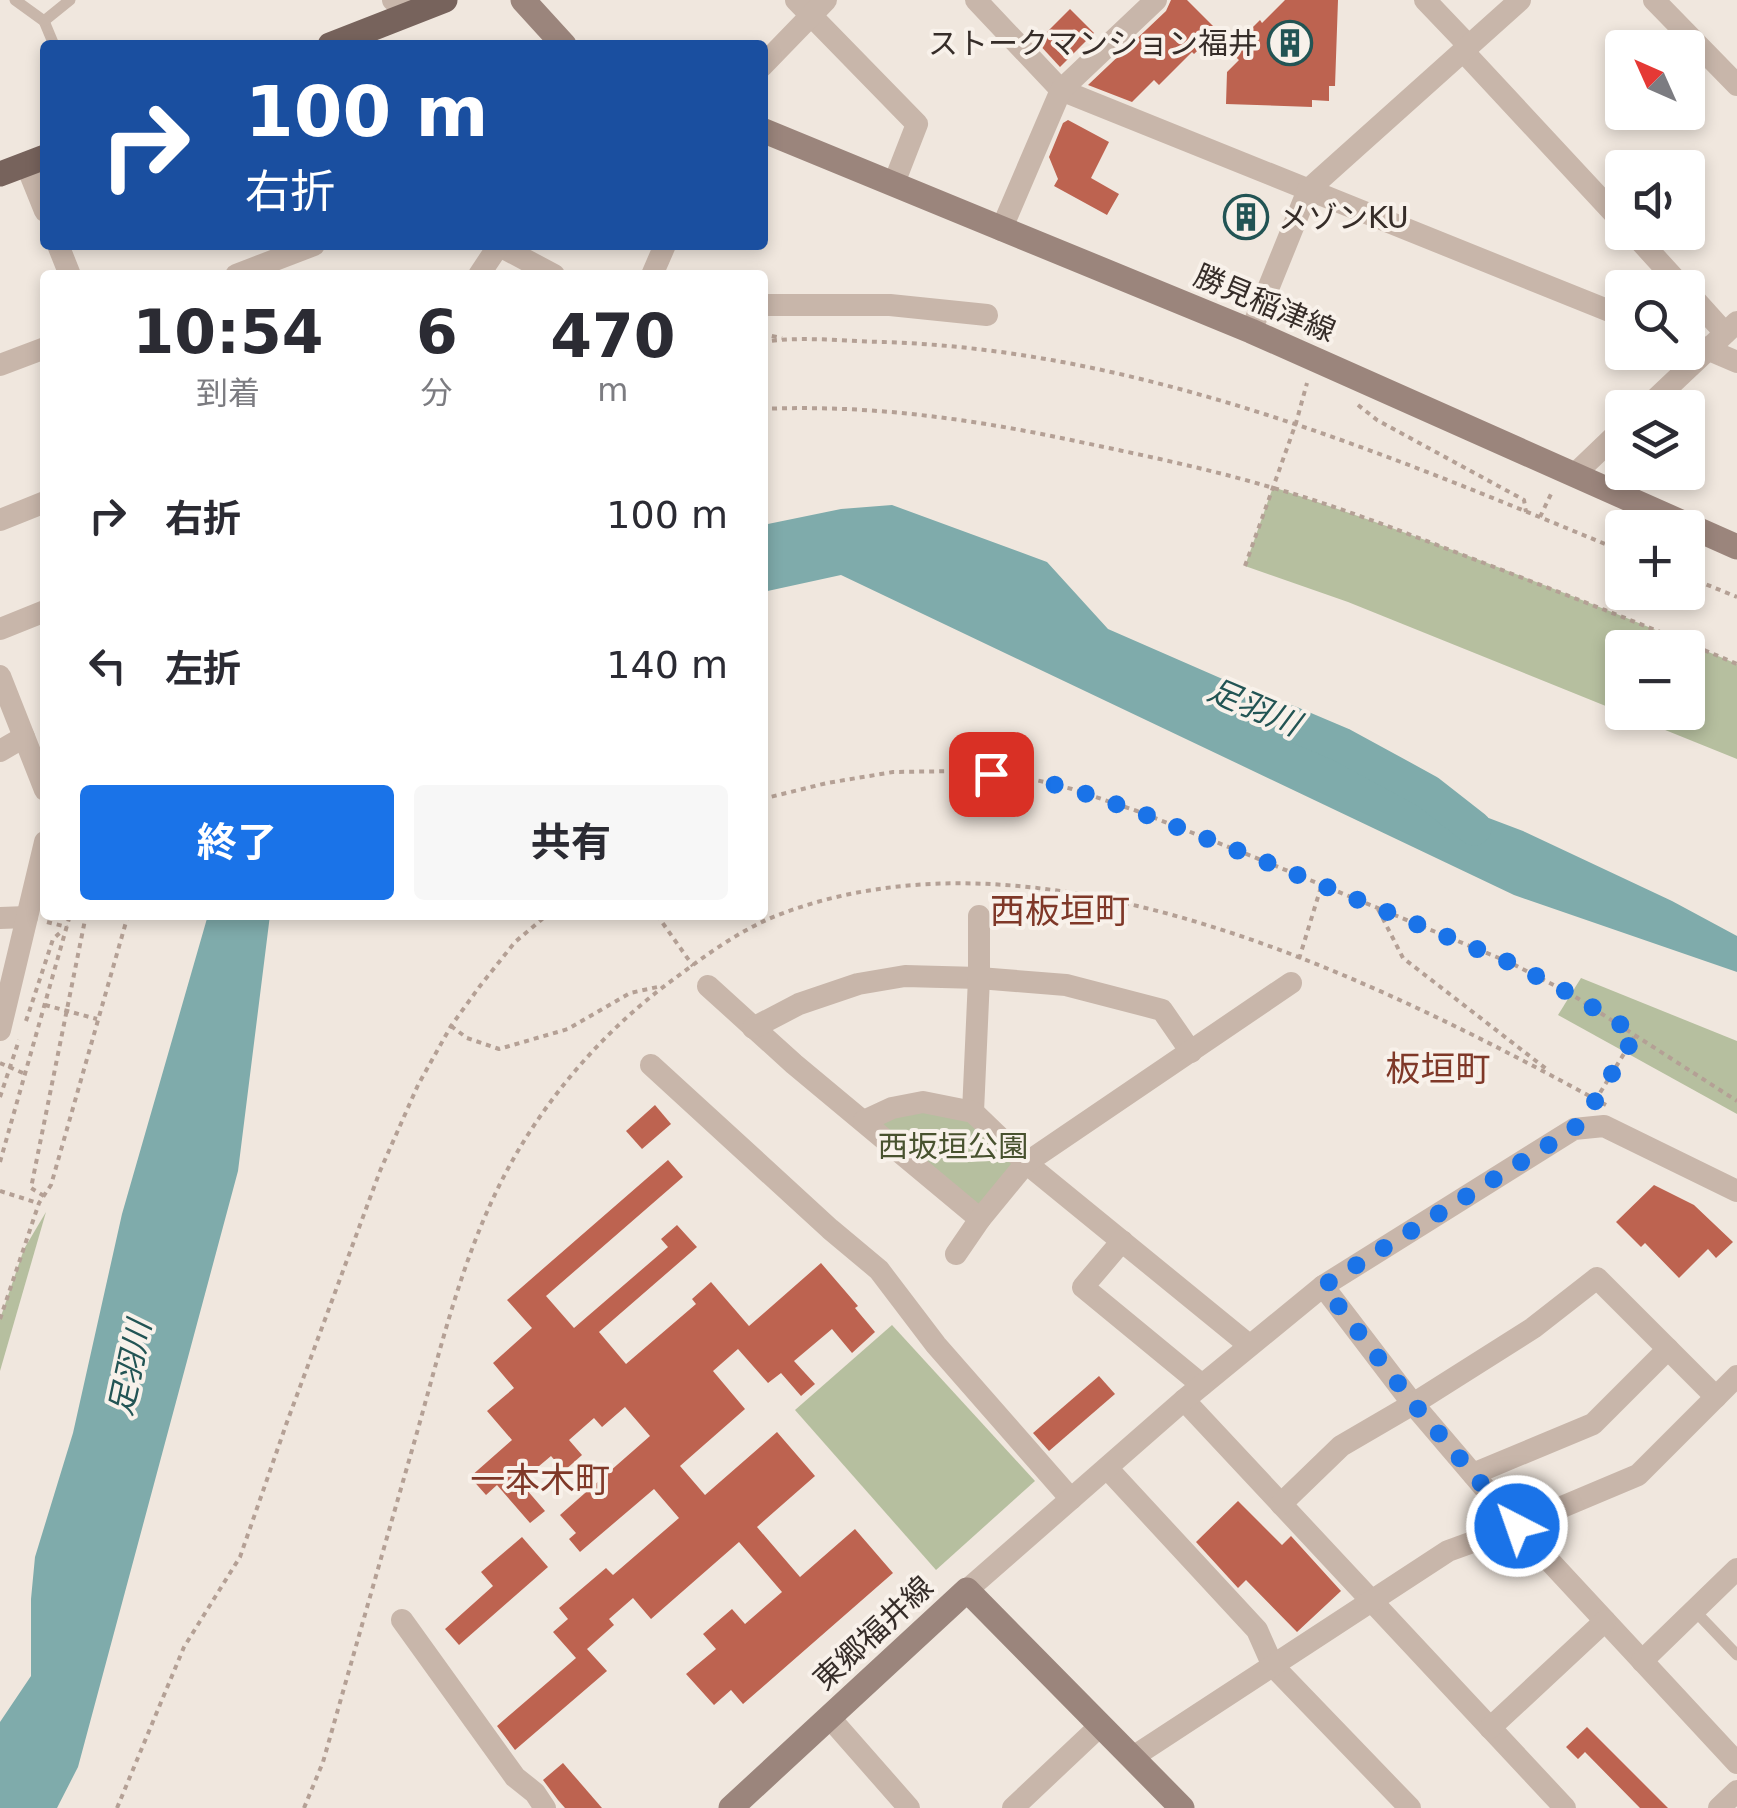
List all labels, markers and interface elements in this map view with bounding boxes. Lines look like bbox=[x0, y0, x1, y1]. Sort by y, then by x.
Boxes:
building icon: ストークマンション福井 bbox=[1267, 20, 1313, 66]
place label: ストークマンション福井 bbox=[928, 26, 1258, 61]
north arrow bbox=[1605, 30, 1705, 130]
map controls bbox=[1605, 30, 1705, 730]
text: 100 m bbox=[245, 71, 488, 153]
icon: right bbox=[80, 80, 210, 210]
button: sound bbox=[1605, 150, 1705, 250]
text: 右折 bbox=[245, 165, 335, 218]
building icon: メゾンKU bbox=[1223, 194, 1269, 240]
place label: メゾンKU bbox=[1278, 200, 1409, 235]
street label: 勝見稲津線 bbox=[1189, 258, 1341, 348]
button: search bbox=[1605, 270, 1705, 370]
text: 10:54 bbox=[133, 297, 324, 367]
text: 6 bbox=[416, 297, 458, 367]
text: 470 bbox=[550, 301, 676, 371]
text: m bbox=[597, 371, 628, 409]
text: 到着 bbox=[196, 374, 260, 412]
text: 分 bbox=[421, 374, 453, 412]
button: layers bbox=[1605, 390, 1705, 490]
icon: right bbox=[80, 488, 135, 543]
text: 100 m bbox=[606, 493, 728, 537]
text: 右折 bbox=[165, 497, 241, 541]
button: + bbox=[1605, 510, 1705, 610]
button: − bbox=[1605, 630, 1705, 730]
icon: left bbox=[80, 638, 135, 693]
text: 140 m bbox=[606, 643, 728, 687]
text: 左折 bbox=[165, 647, 241, 691]
water label: 足羽川 bbox=[1202, 671, 1308, 744]
pin bbox=[949, 732, 1034, 817]
icon: arrive bbox=[964, 747, 1019, 802]
button: 終了 bbox=[80, 785, 394, 900]
button: 共有 bbox=[414, 785, 728, 900]
district label: 西板垣町 bbox=[990, 891, 1130, 931]
district label: 板垣町 bbox=[1385, 1049, 1491, 1089]
park label: 西坂垣公園 bbox=[878, 1129, 1028, 1164]
water label: 足羽川 bbox=[101, 1314, 159, 1419]
district label: 一本木町 bbox=[470, 1460, 610, 1500]
position arrow bbox=[1465, 1474, 1569, 1578]
street label: 東郷福井線 bbox=[806, 1569, 940, 1697]

